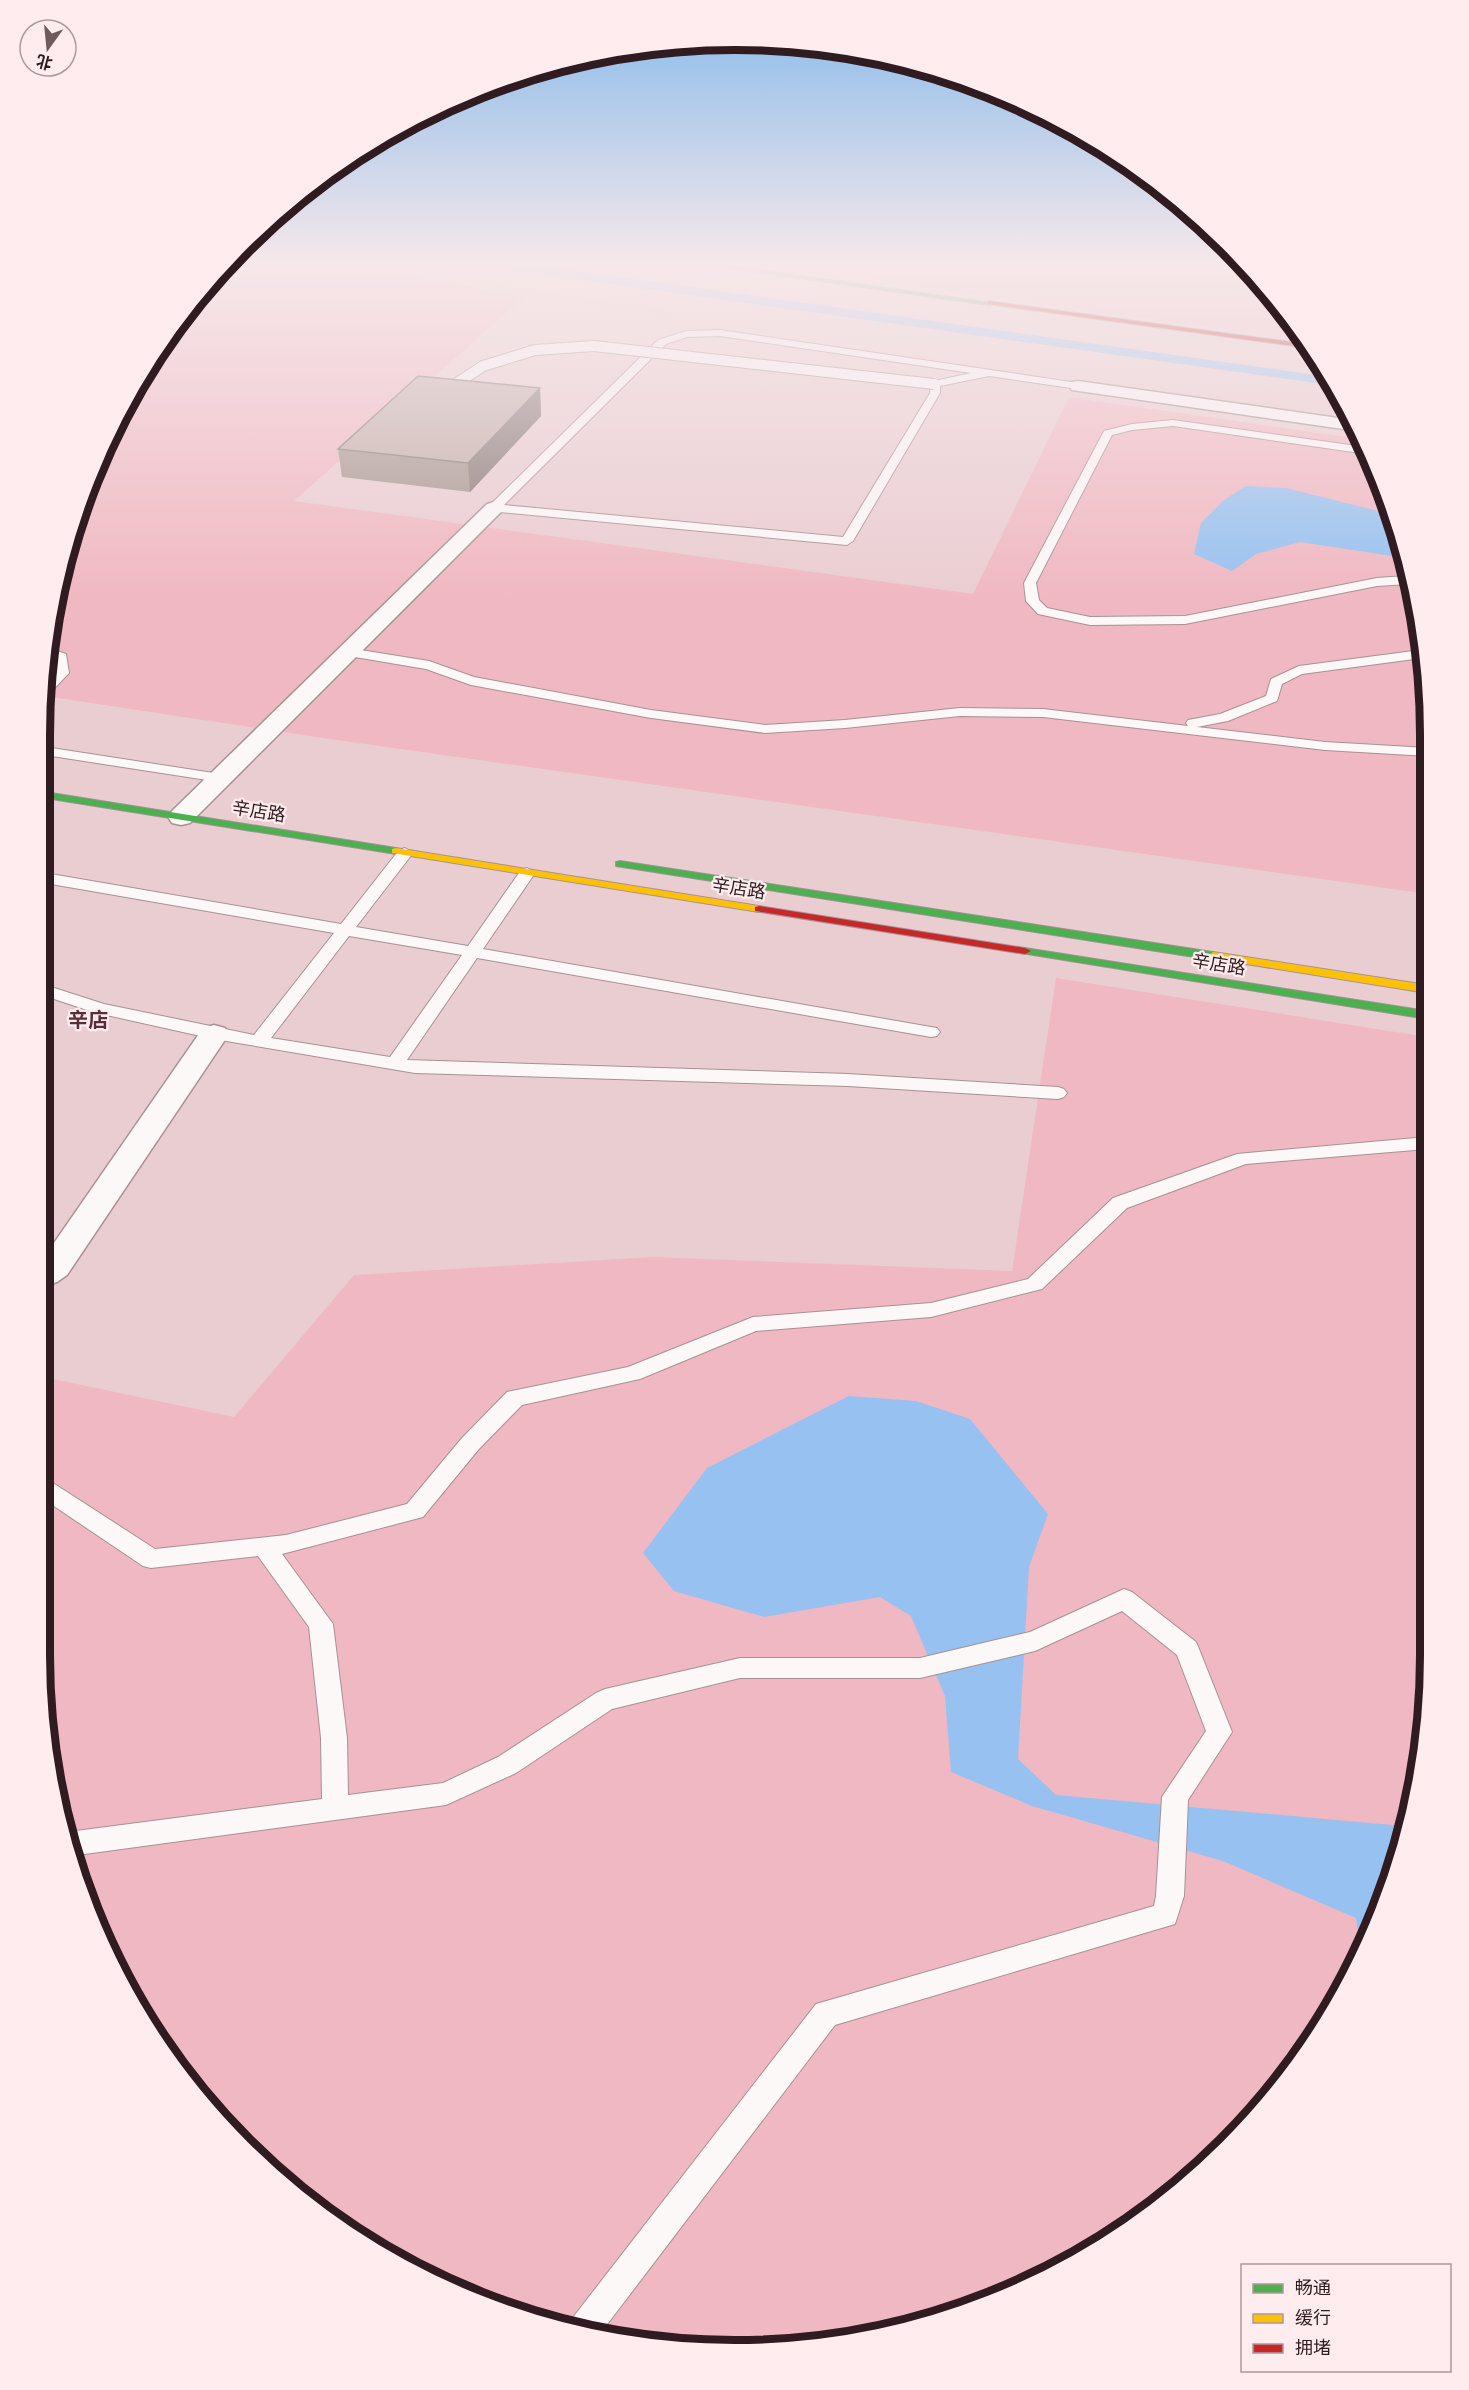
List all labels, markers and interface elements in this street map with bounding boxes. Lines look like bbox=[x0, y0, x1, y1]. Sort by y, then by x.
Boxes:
north arrow bbox=[18, 18, 78, 78]
text: 北 bbox=[34, 51, 54, 73]
street label: 辛店路 bbox=[231, 796, 287, 826]
street label: 辛店路 bbox=[711, 873, 767, 903]
street label: 辛店路 bbox=[1191, 949, 1247, 979]
district label: 辛店 bbox=[68, 1008, 108, 1032]
legend bbox=[1241, 2264, 1451, 2372]
text: 畅通 bbox=[1295, 2277, 1331, 2298]
text: 缓行 bbox=[1295, 2307, 1331, 2328]
text: 拥堵 bbox=[1295, 2337, 1331, 2358]

